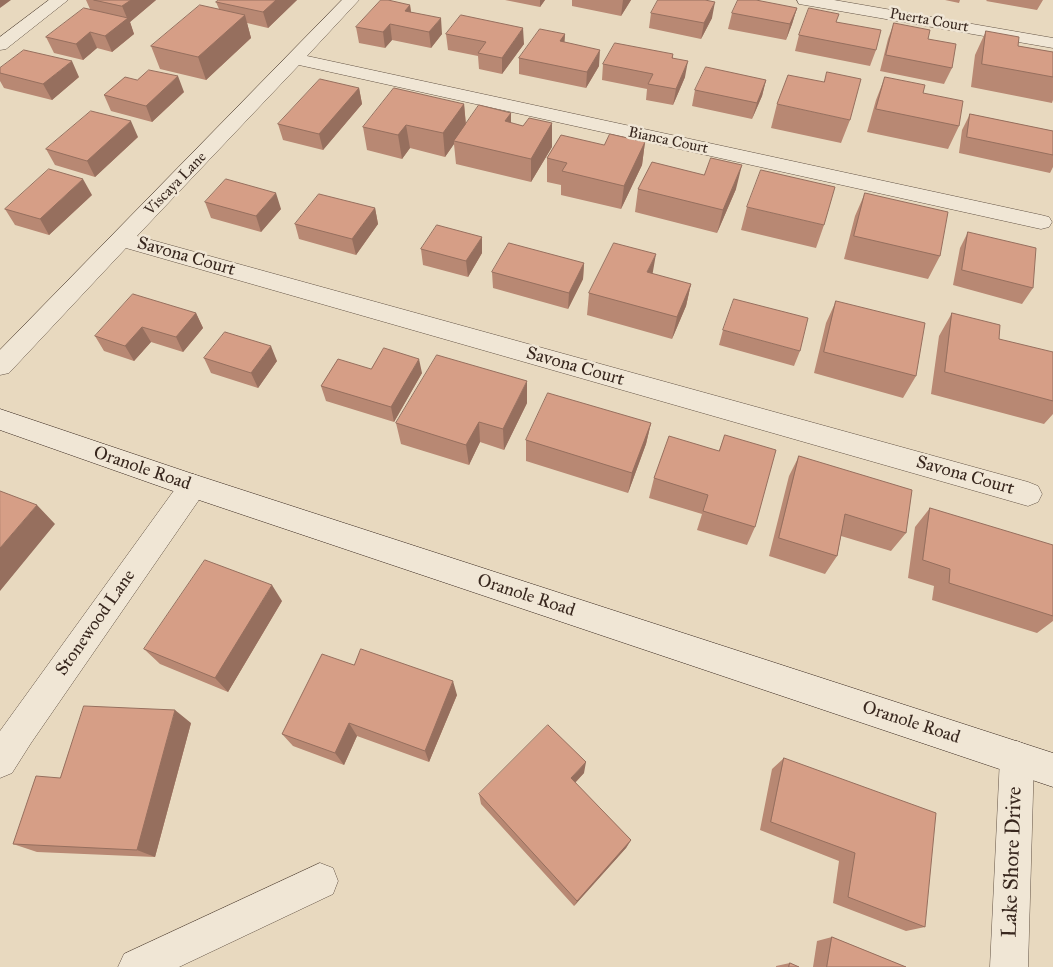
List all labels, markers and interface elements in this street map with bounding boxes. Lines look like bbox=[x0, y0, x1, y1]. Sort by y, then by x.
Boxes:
street label: Puerta Court bbox=[888, 5, 970, 37]
street label: Bianca Court bbox=[626, 124, 710, 158]
street label: Viscaya Lane bbox=[141, 149, 211, 219]
street label: Savona Court bbox=[135, 233, 237, 281]
street label: Savona Court bbox=[524, 343, 626, 391]
street label: Oranole Road bbox=[91, 442, 193, 496]
street label: Savona Court bbox=[914, 452, 1016, 500]
street label: Stonewood Lane bbox=[52, 566, 140, 680]
street label: Oranole Road bbox=[474, 570, 578, 622]
street label: Oranole Road bbox=[859, 697, 963, 749]
street label: Lake Shore Drive bbox=[998, 786, 1028, 938]

